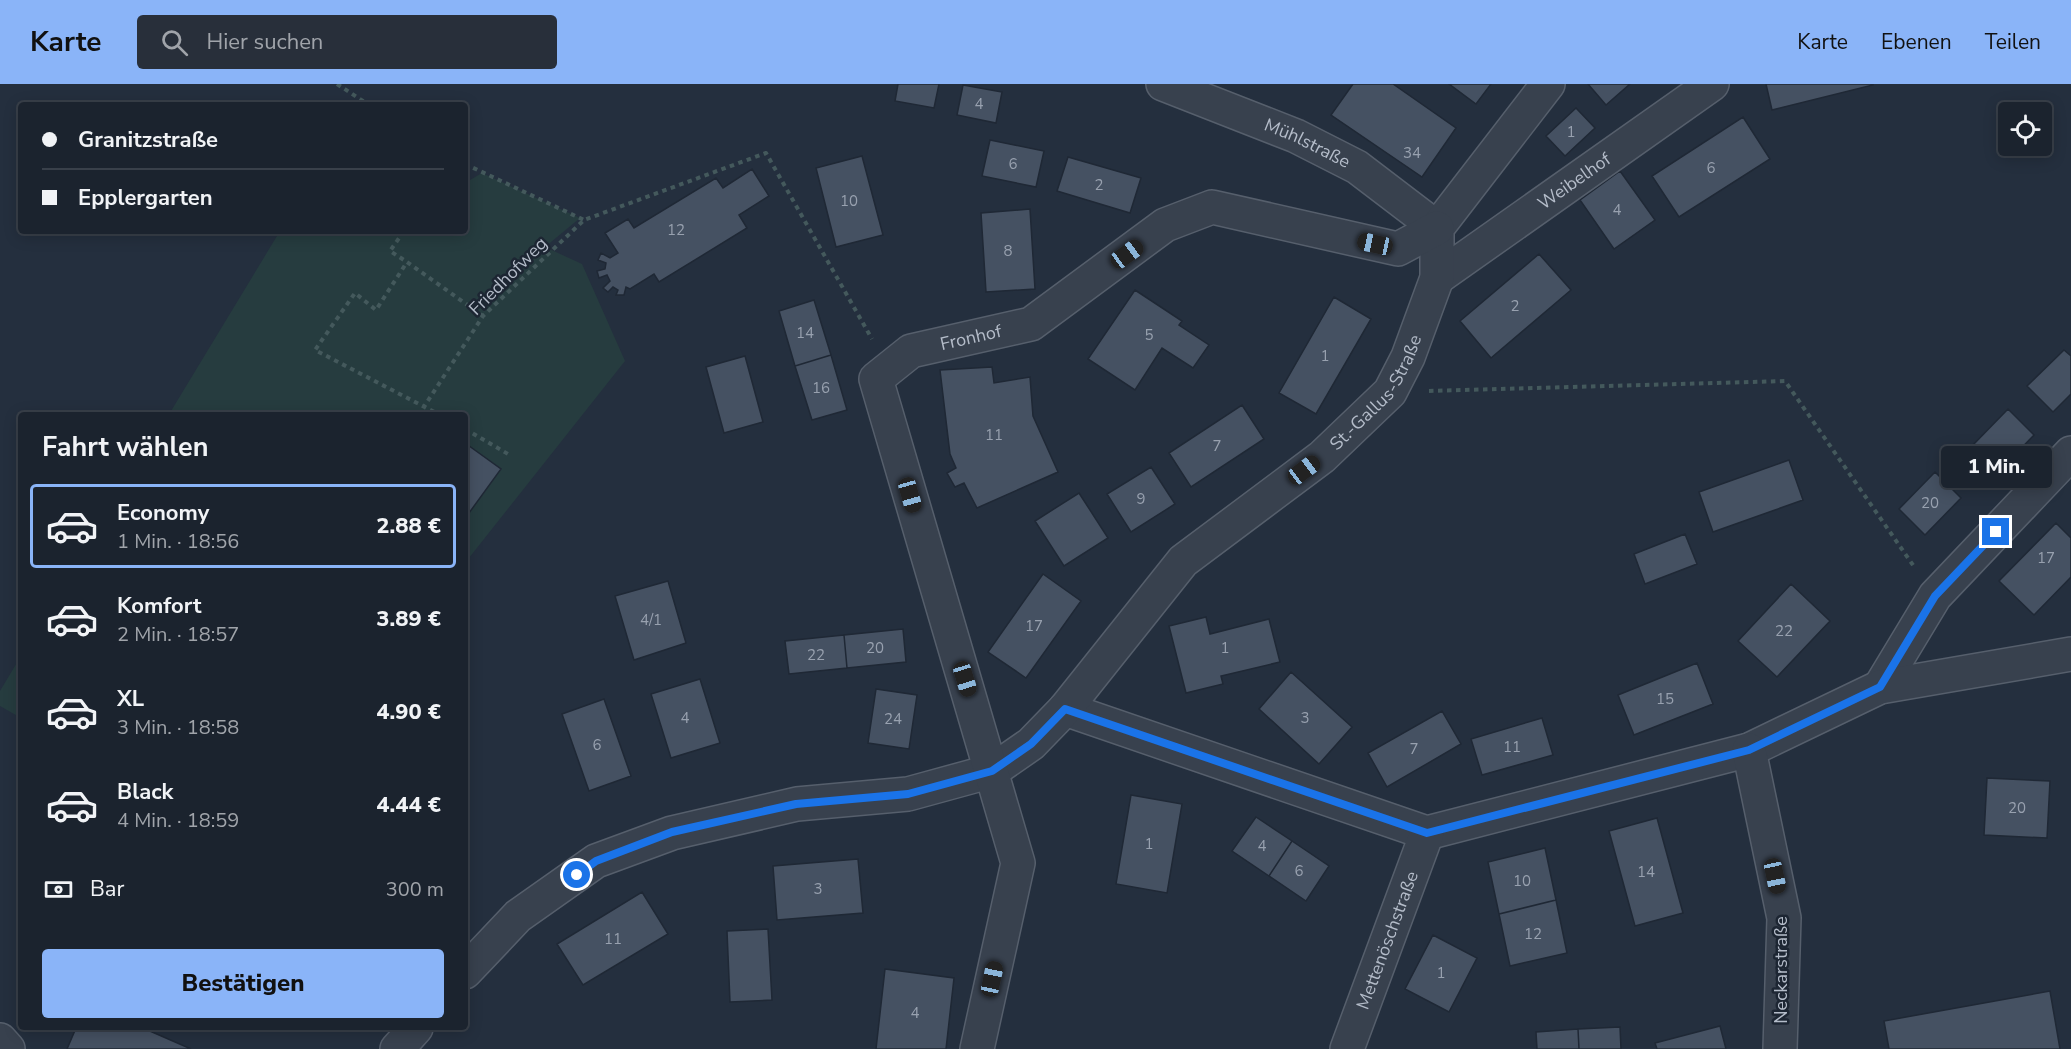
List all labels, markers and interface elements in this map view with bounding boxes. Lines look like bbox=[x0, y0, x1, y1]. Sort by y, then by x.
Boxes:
search box bbox=[137, 15, 557, 69]
text: Karte bbox=[30, 23, 101, 61]
icon: search bbox=[158, 26, 191, 59]
text: Hier suchen bbox=[206, 27, 323, 57]
text: Karte bbox=[1797, 28, 1848, 56]
text: Ebenen bbox=[1881, 28, 1952, 56]
text: Teilen bbox=[1985, 28, 2041, 56]
house number: 4 bbox=[974, 94, 984, 114]
map controls bbox=[1998, 102, 2052, 156]
button: locate bbox=[1998, 102, 2052, 156]
street label: Mühlstraße bbox=[1261, 113, 1354, 174]
house number: 1 bbox=[1566, 122, 1576, 142]
text: Granitzstraße bbox=[78, 125, 218, 155]
house number: 34 bbox=[1403, 143, 1421, 163]
street label: Weibelhof bbox=[1533, 147, 1616, 215]
house number: 6 bbox=[1008, 154, 1018, 174]
house number: 6 bbox=[1706, 158, 1716, 178]
house number: 2 bbox=[1094, 175, 1104, 195]
text: Epplergarten bbox=[78, 183, 213, 213]
house number: 10 bbox=[840, 191, 858, 211]
house number: 4 bbox=[1612, 200, 1622, 220]
house number: 12 bbox=[667, 220, 685, 240]
car bbox=[1356, 231, 1394, 257]
street label: Friedhofweg bbox=[464, 232, 552, 320]
car bbox=[1107, 236, 1147, 272]
house number: 8 bbox=[1003, 241, 1013, 261]
house number: 2 bbox=[1510, 296, 1520, 316]
street label: Fronhof bbox=[938, 319, 1005, 356]
house number: 14 bbox=[796, 323, 814, 343]
house number: 5 bbox=[1144, 325, 1154, 345]
street label: St.-Gallus-Straße bbox=[1324, 331, 1427, 456]
house number: 1 bbox=[1320, 346, 1330, 366]
house number: 16 bbox=[812, 378, 830, 398]
house number: 11 bbox=[985, 425, 1003, 445]
text: Fahrt wählen bbox=[42, 429, 208, 466]
house number: 7 bbox=[1212, 436, 1222, 456]
callout: 1 Min. bbox=[1940, 445, 2052, 487]
car bbox=[1284, 452, 1324, 488]
text: 1 Min. bbox=[1968, 453, 2025, 480]
car bbox=[896, 475, 924, 515]
house number: 9 bbox=[1136, 489, 1146, 509]
house number: 20 bbox=[1921, 493, 1939, 513]
text: Economy bbox=[117, 498, 209, 528]
icon: car bbox=[45, 499, 99, 553]
text: 2.88 € bbox=[376, 511, 441, 541]
route end bbox=[1982, 518, 2009, 545]
text: 1 Min. · 18:56 bbox=[117, 528, 239, 555]
house number: 17 bbox=[2037, 548, 2055, 568]
text: Komfort bbox=[117, 591, 201, 621]
icon: car bbox=[45, 592, 99, 646]
text: 3.89 € bbox=[376, 604, 441, 634]
house number: 4/1 bbox=[640, 610, 662, 630]
house number: 17 bbox=[1025, 616, 1043, 636]
text: 2 Min. · 18:57 bbox=[117, 621, 239, 648]
house number: 22 bbox=[1775, 621, 1793, 641]
house number: 20 bbox=[866, 638, 884, 658]
house number: 1 bbox=[1220, 638, 1230, 658]
house number: 22 bbox=[807, 645, 825, 665]
car bbox=[951, 659, 979, 699]
text: XL bbox=[117, 684, 144, 714]
icon: car bbox=[45, 685, 99, 739]
house number: 15 bbox=[1656, 689, 1674, 709]
text: 4.90 € bbox=[376, 697, 441, 727]
house number: 4 bbox=[680, 708, 690, 728]
house number: 3 bbox=[1300, 708, 1310, 728]
house number: 24 bbox=[884, 709, 902, 729]
text: 3 Min. · 18:58 bbox=[117, 714, 239, 741]
house number: 6 bbox=[592, 735, 602, 755]
house number: 11 bbox=[1503, 737, 1521, 757]
house number: 7 bbox=[1409, 739, 1419, 759]
text: Black bbox=[117, 777, 173, 807]
icon: car bbox=[45, 778, 99, 832]
text: 4.44 € bbox=[376, 790, 441, 820]
house number: 20 bbox=[2008, 798, 2026, 818]
text: 4 Min. · 18:59 bbox=[117, 807, 239, 834]
house number: 1 bbox=[1144, 834, 1154, 854]
house number: 4 bbox=[1257, 836, 1267, 856]
car bbox=[1762, 857, 1788, 895]
route start bbox=[563, 861, 590, 888]
house number: 6 bbox=[1294, 861, 1304, 881]
house number: 14 bbox=[1637, 862, 1655, 882]
street label: Mettenöschstraße bbox=[1351, 868, 1424, 1013]
house number: 10 bbox=[1513, 871, 1531, 891]
icon: cash bbox=[42, 873, 75, 906]
text: Bar bbox=[90, 874, 124, 904]
text: 300 m bbox=[386, 876, 444, 903]
house number: 3 bbox=[813, 879, 823, 899]
street label: Neckarstraße bbox=[1769, 916, 1793, 1024]
house number: 12 bbox=[1524, 924, 1542, 944]
house number: 11 bbox=[604, 929, 622, 949]
button: Bestätigen bbox=[42, 949, 444, 1018]
car bbox=[979, 960, 1005, 998]
house number: 1 bbox=[1436, 963, 1446, 983]
house number: 4 bbox=[910, 1003, 920, 1023]

